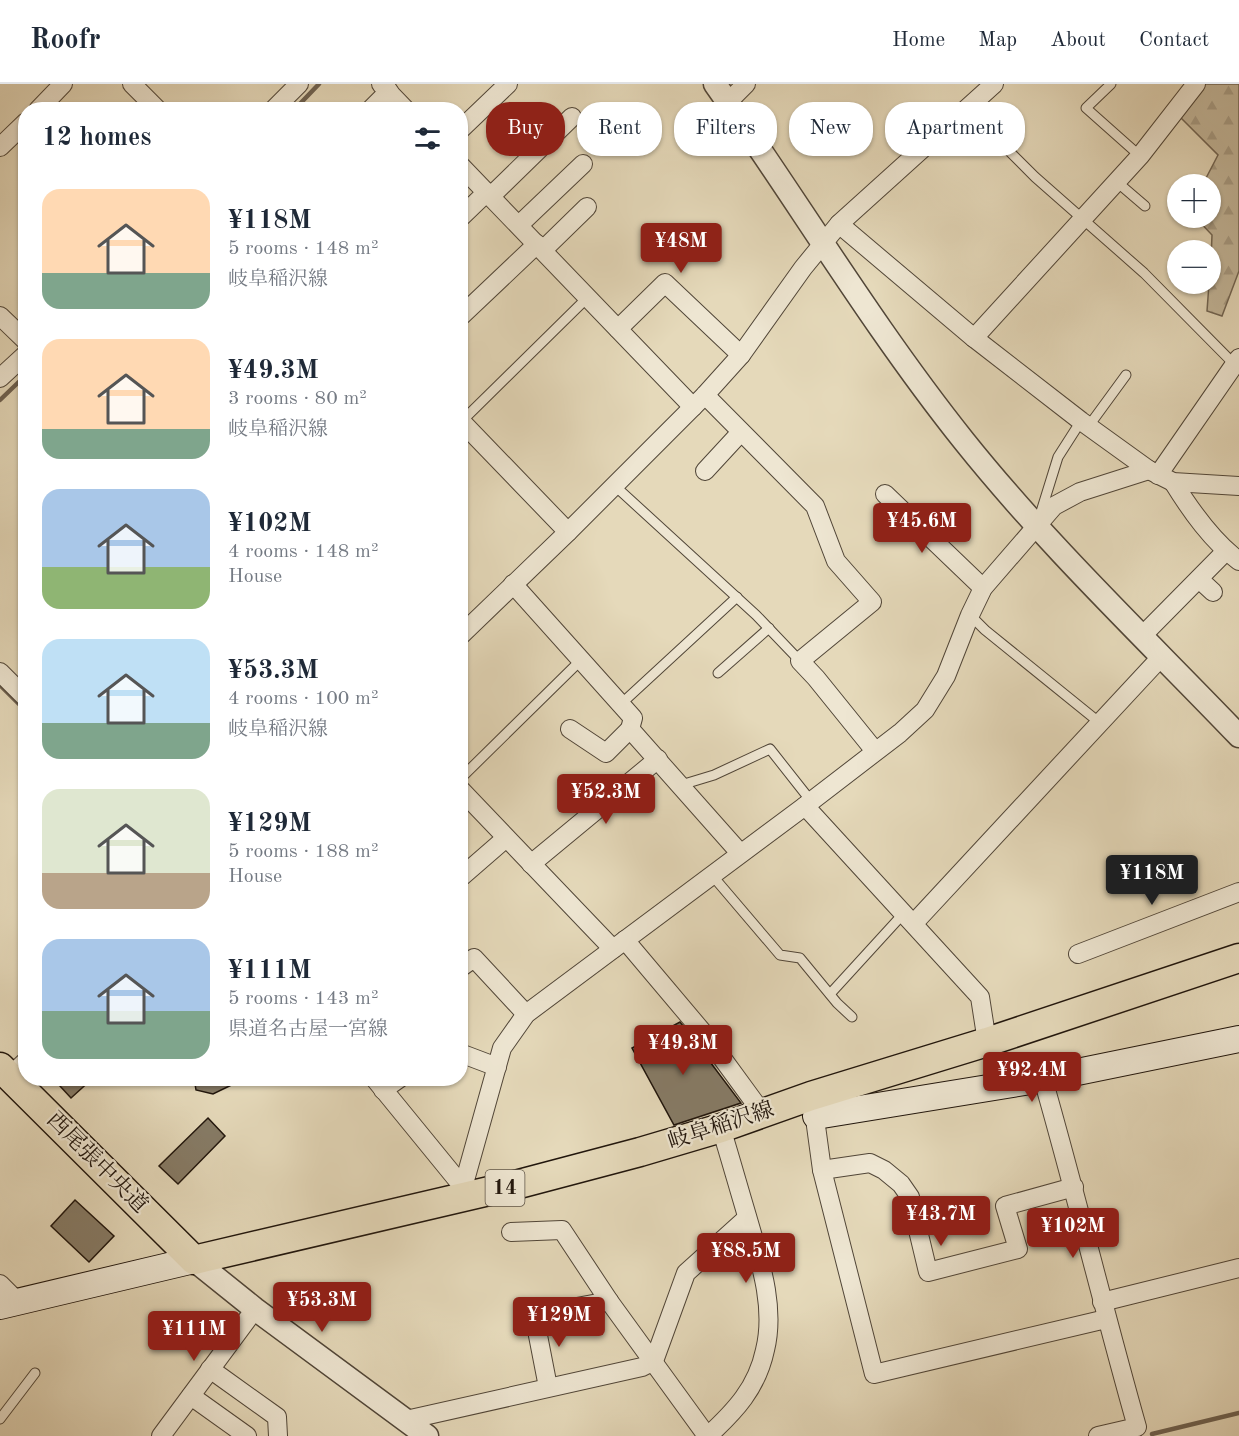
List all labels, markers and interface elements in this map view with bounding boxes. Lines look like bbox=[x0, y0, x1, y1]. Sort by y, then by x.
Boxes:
text: Roofr bbox=[30, 27, 101, 55]
text: Home bbox=[892, 30, 945, 51]
text: Map bbox=[978, 30, 1017, 51]
text: About bbox=[1050, 30, 1106, 51]
text: Contact bbox=[1139, 30, 1209, 51]
chip: Buy bbox=[486, 102, 565, 156]
chip: Rent bbox=[577, 102, 662, 156]
chip: Filters bbox=[674, 102, 777, 156]
chip: New bbox=[789, 102, 873, 156]
chip: Apartment bbox=[885, 102, 1025, 156]
icon: filters bbox=[411, 122, 444, 155]
text: 12 homes bbox=[42, 125, 151, 151]
map controls bbox=[1167, 174, 1221, 294]
button: + bbox=[1167, 174, 1221, 228]
text: ¥118M bbox=[228, 208, 311, 234]
icon: home bbox=[90, 213, 162, 285]
pin: ¥48M bbox=[645, 223, 717, 274]
text: ¥48M bbox=[655, 232, 707, 252]
text: 5 rooms · 148 m² bbox=[228, 239, 378, 259]
button: − bbox=[1167, 240, 1221, 294]
text: 岐阜稲沢線 bbox=[228, 270, 328, 290]
text: ¥49.3M bbox=[228, 358, 319, 384]
icon: home bbox=[90, 363, 162, 435]
text: 3 rooms · 80 m² bbox=[228, 389, 367, 409]
text: 岐阜稲沢線 bbox=[228, 420, 328, 440]
pin: ¥45.6M bbox=[873, 503, 971, 554]
text: ¥102M bbox=[228, 511, 311, 537]
text: ¥45.6M bbox=[887, 512, 957, 532]
icon: home bbox=[90, 513, 162, 585]
text: 4 rooms · 148 m² bbox=[228, 542, 378, 562]
text: House bbox=[228, 567, 282, 587]
text: ¥53.3M bbox=[228, 658, 319, 684]
icon: home bbox=[90, 663, 162, 735]
text: 4 rooms · 100 m² bbox=[228, 689, 378, 709]
text: 岐阜稲沢線 bbox=[228, 720, 328, 740]
pin: ¥52.3M bbox=[557, 774, 655, 825]
text: ¥52.3M bbox=[571, 783, 641, 803]
text: ¥129M bbox=[228, 811, 311, 837]
icon: home bbox=[90, 813, 162, 885]
text: 5 rooms · 188 m² bbox=[228, 842, 378, 862]
pin: ¥118M bbox=[1110, 855, 1194, 906]
text: ¥118M bbox=[1120, 864, 1184, 884]
text: House bbox=[228, 867, 282, 887]
text: ¥111M bbox=[228, 958, 311, 984]
icon: home bbox=[90, 963, 162, 1035]
text: 5 rooms · 143 m² bbox=[228, 989, 378, 1009]
text: 県道名古屋一宮線 bbox=[228, 1020, 388, 1040]
pin: ¥49.3M bbox=[634, 1025, 732, 1076]
text: ¥49.3M bbox=[648, 1034, 718, 1054]
pin: ¥92.4M bbox=[983, 1052, 1081, 1103]
text: ¥92.4M bbox=[997, 1061, 1067, 1081]
street label: 岐阜稲沢線 bbox=[665, 1097, 777, 1153]
street label: 西尾張中央道 bbox=[43, 1107, 153, 1217]
road number: 14 bbox=[486, 1170, 524, 1206]
pin: ¥43.7M bbox=[892, 1196, 990, 1247]
text: ¥43.7M bbox=[906, 1205, 976, 1225]
pin: ¥102M bbox=[1031, 1208, 1115, 1259]
text: ¥102M bbox=[1041, 1217, 1105, 1237]
pin: ¥88.5M bbox=[697, 1233, 795, 1284]
text: ¥88.5M bbox=[711, 1242, 781, 1262]
pin: ¥53.3M bbox=[273, 1282, 371, 1333]
text: ¥53.3M bbox=[287, 1291, 357, 1311]
pin: ¥129M bbox=[517, 1297, 601, 1348]
text: ¥129M bbox=[527, 1306, 591, 1326]
pin: ¥111M bbox=[152, 1311, 236, 1362]
text: ¥111M bbox=[162, 1320, 226, 1340]

